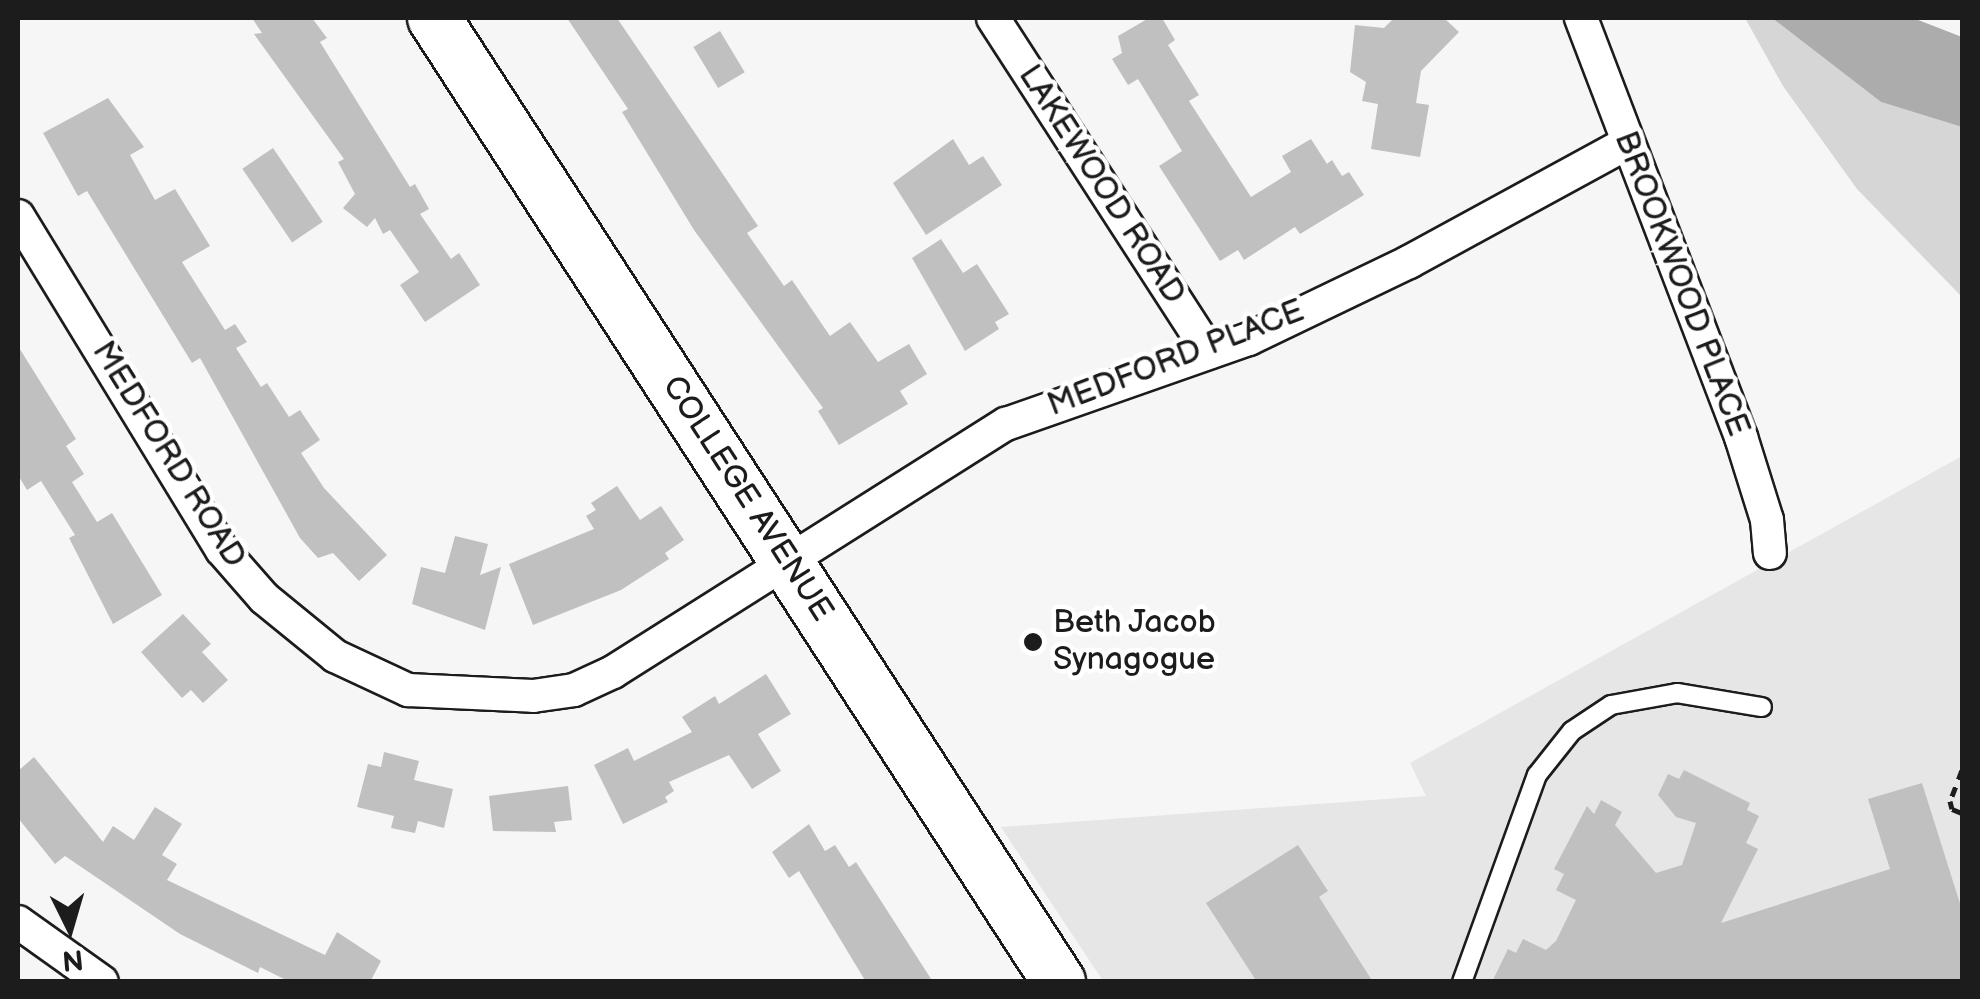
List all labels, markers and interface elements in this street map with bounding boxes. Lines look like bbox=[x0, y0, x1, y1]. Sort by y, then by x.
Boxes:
street label: LAKEWOOD ROAD bbox=[1009, 58, 1193, 312]
street label: BROOKWOOD PLACE bbox=[1605, 126, 1757, 442]
street label: MEDFORD PLACE bbox=[1043, 292, 1309, 426]
street label: MEDFORD ROAD bbox=[83, 335, 253, 575]
street label: COLLEGE AVENUE bbox=[653, 369, 841, 629]
place label: Beth Jacob Synagogue bbox=[1053, 605, 1217, 680]
marker: Beth Jacob Synagogue bbox=[1022, 631, 1044, 653]
north arrow bbox=[20, 879, 120, 979]
text: N bbox=[61, 942, 85, 977]

